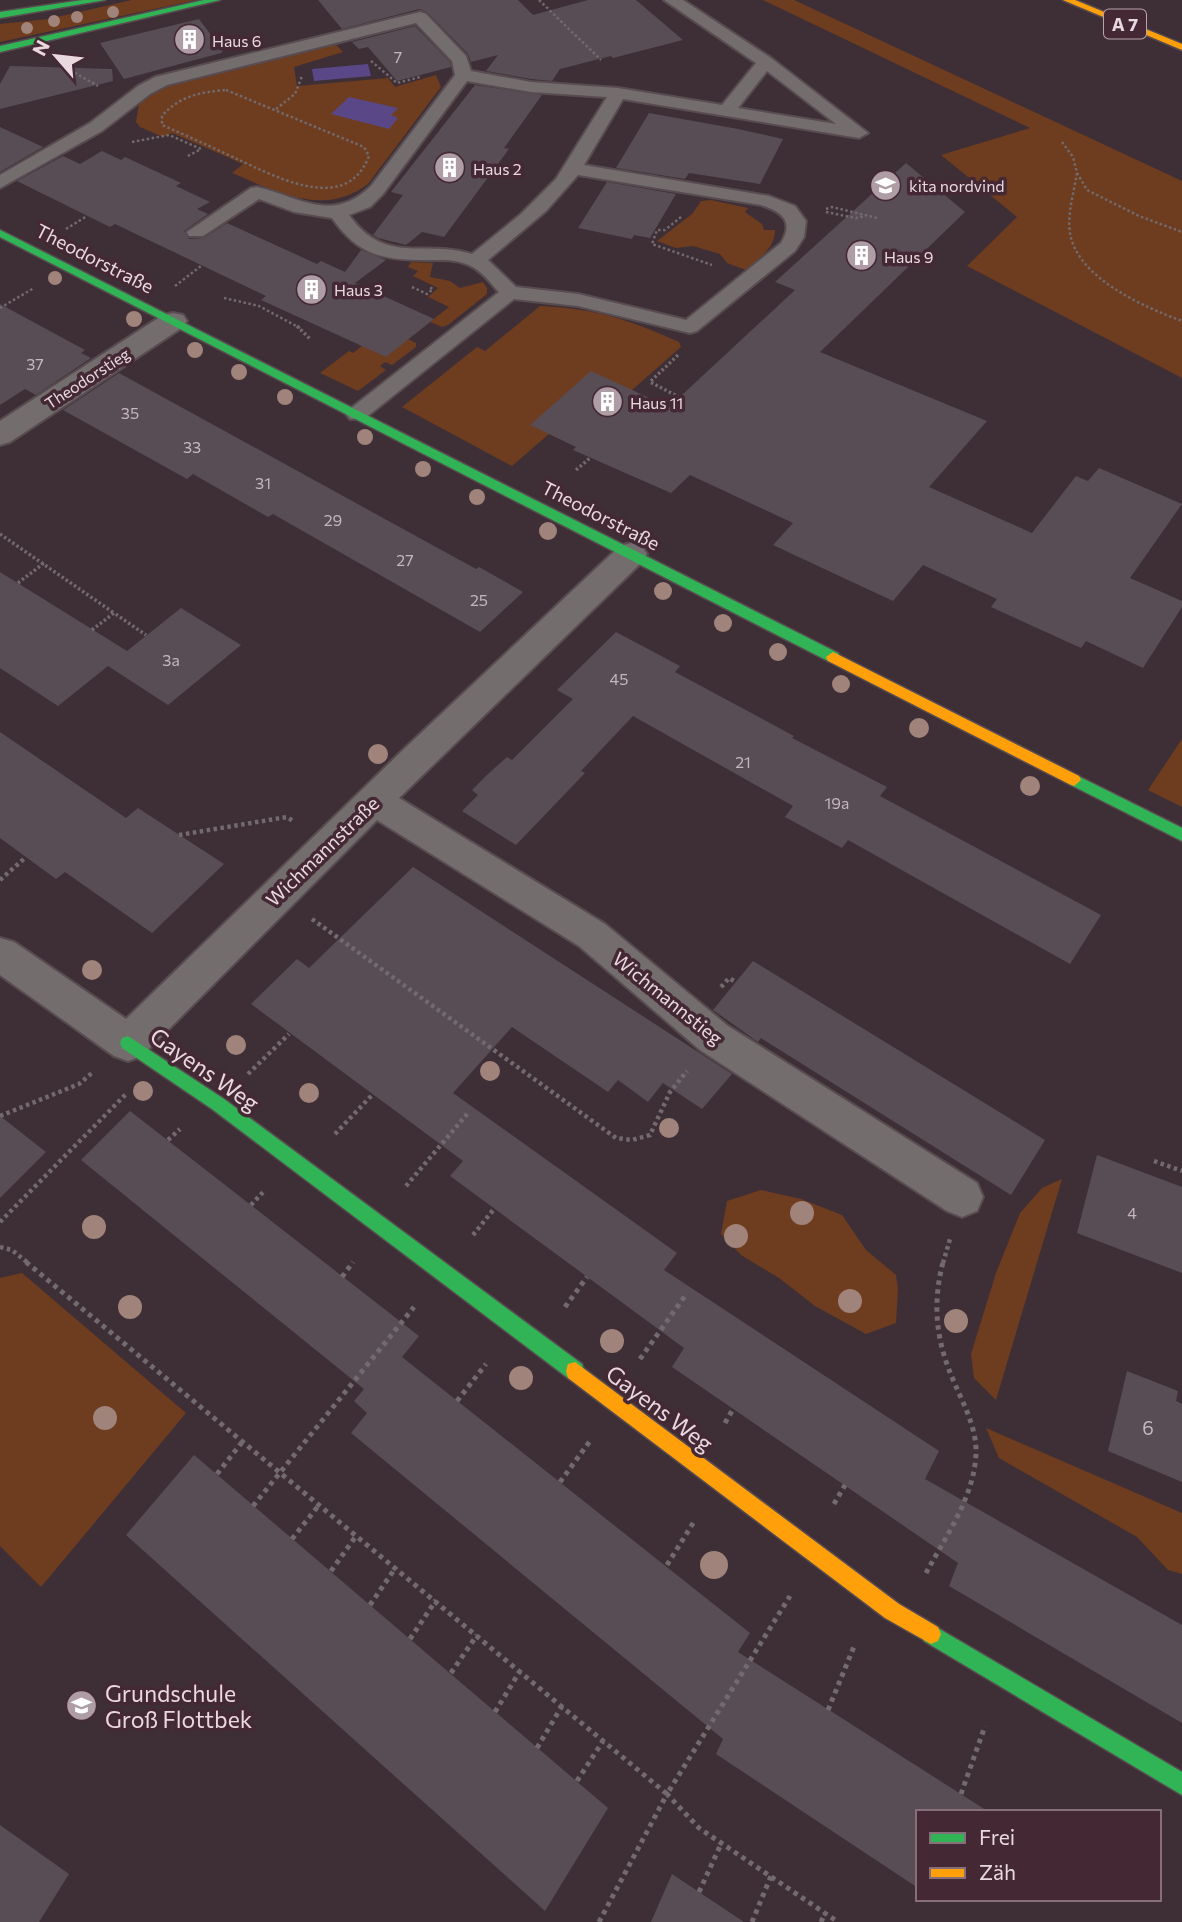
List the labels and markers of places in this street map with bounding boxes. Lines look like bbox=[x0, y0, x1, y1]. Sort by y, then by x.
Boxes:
building icon: Haus 6 bbox=[172, 23, 206, 57]
place label: Haus 6 bbox=[212, 31, 261, 50]
building icon: Haus 2 bbox=[433, 151, 467, 185]
place label: Haus 2 bbox=[473, 159, 522, 178]
school or university icon: kita nordvind bbox=[869, 168, 903, 202]
place label: kita nordvind bbox=[909, 176, 1005, 195]
building icon: Haus 9 bbox=[844, 239, 878, 273]
place label: Haus 9 bbox=[884, 247, 933, 266]
building icon: Haus 3 bbox=[294, 272, 328, 306]
place label: Haus 3 bbox=[334, 280, 383, 299]
building icon: Haus 11 bbox=[590, 385, 624, 419]
place label: Haus 11 bbox=[630, 393, 683, 412]
place label: Grundschule Groß Flottbek bbox=[105, 1679, 253, 1733]
school or university icon: Grundschule Groß Flottbek bbox=[65, 1689, 99, 1723]

